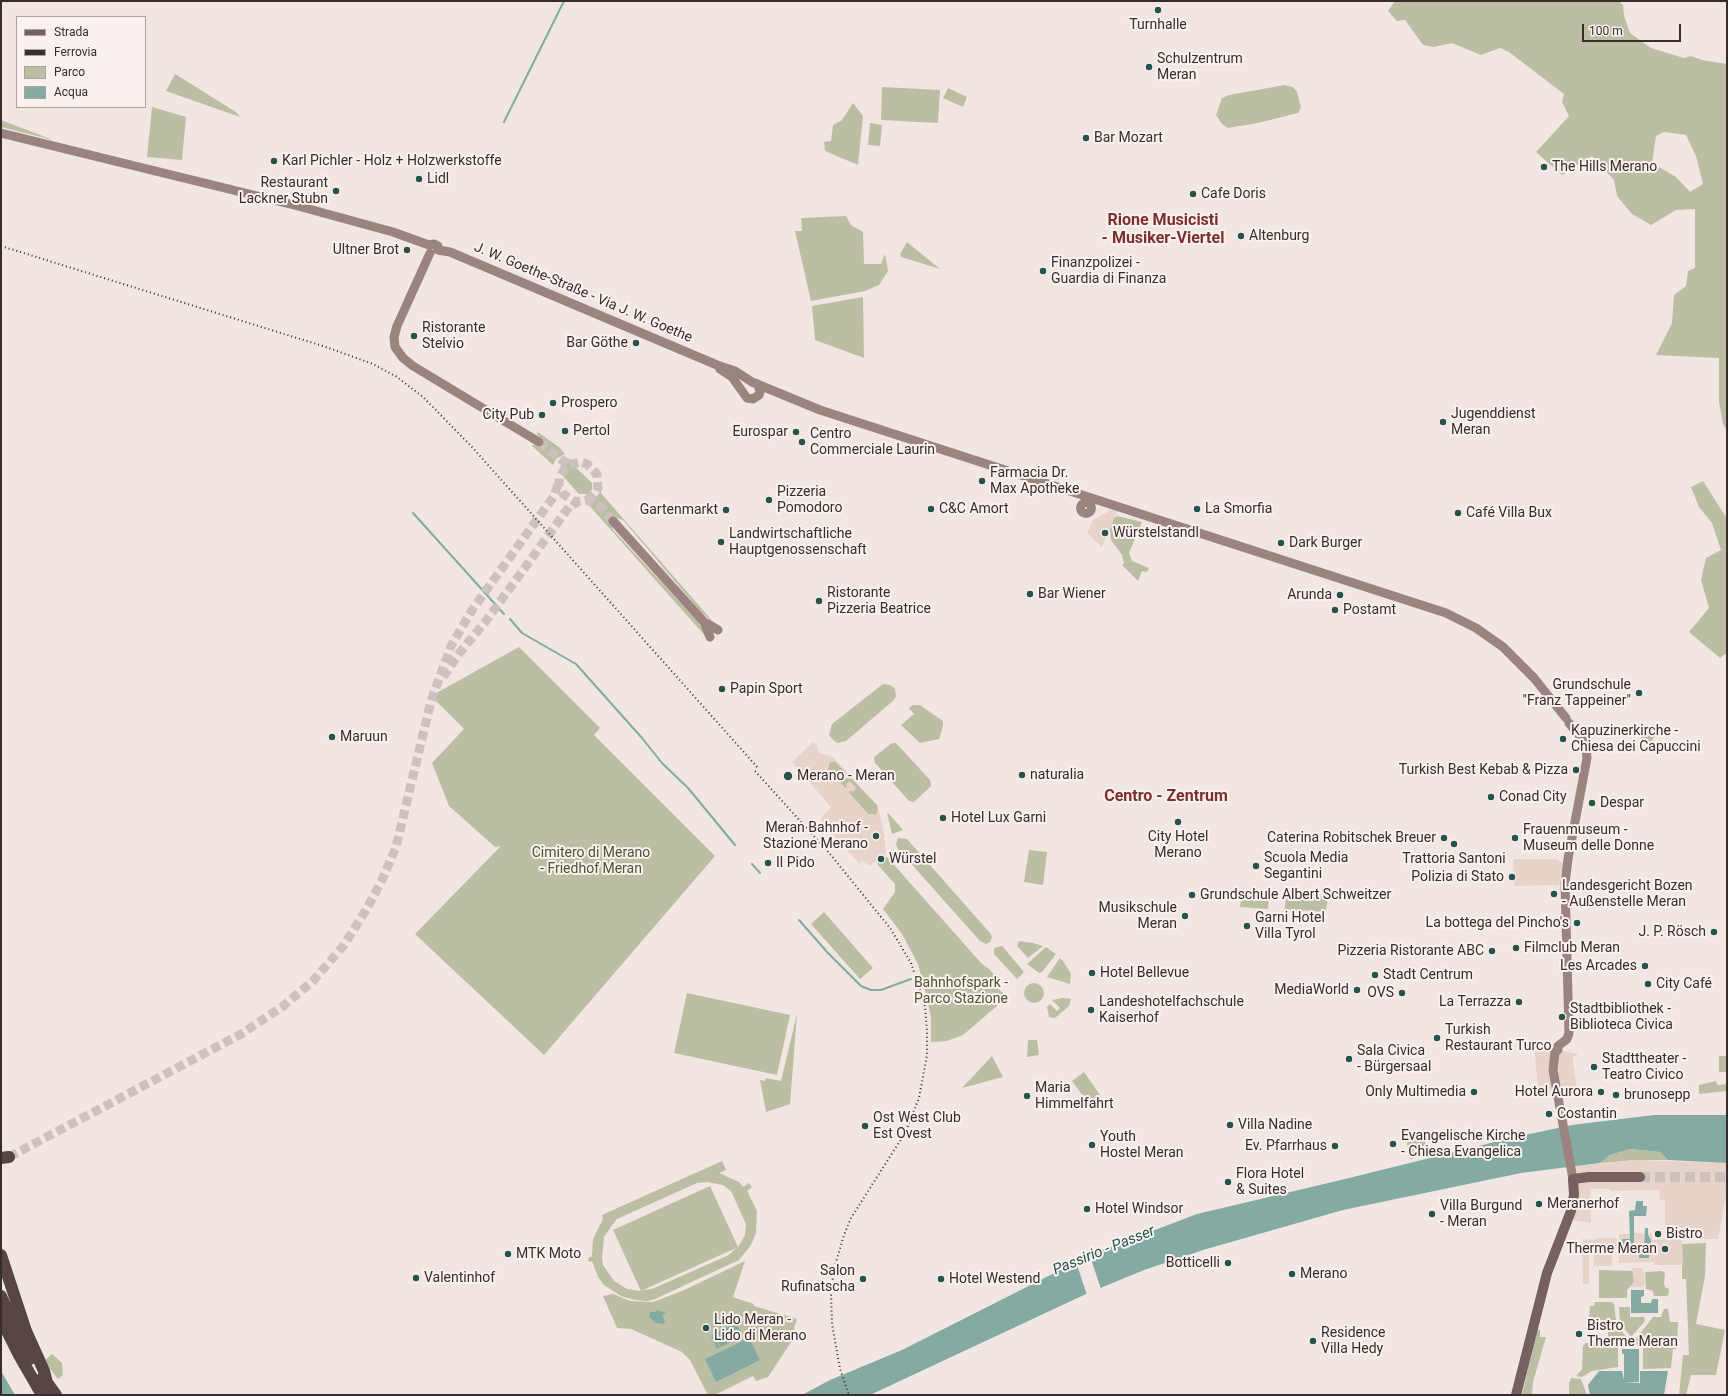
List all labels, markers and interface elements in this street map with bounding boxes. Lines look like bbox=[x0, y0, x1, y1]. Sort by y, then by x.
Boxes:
marker: Turnhalle bbox=[1153, 5, 1163, 15]
legend bbox=[16, 16, 146, 108]
scale bar bbox=[1584, 16, 1683, 42]
place label: Turnhalle bbox=[1129, 17, 1187, 33]
text: 100 m bbox=[1589, 24, 1623, 38]
text: Strada bbox=[54, 25, 89, 39]
text: Ferrovia bbox=[54, 45, 97, 59]
place label: Schulzentrum Meran bbox=[1157, 51, 1243, 84]
marker: Schulzentrum Meran bbox=[1144, 62, 1154, 72]
text: Parco bbox=[54, 65, 85, 79]
text: Acqua bbox=[54, 85, 88, 99]
place label: Bar Mozart bbox=[1094, 130, 1163, 146]
marker: Bar Mozart bbox=[1081, 133, 1091, 143]
place label: Karl Pichler - Holz + Holzwerkstoffe bbox=[282, 153, 502, 169]
marker: Karl Pichler - Holz + Holzwerkstoffe bbox=[269, 156, 279, 166]
place label: The Hills Merano bbox=[1552, 159, 1657, 175]
marker: The Hills Merano bbox=[1539, 162, 1549, 172]
place label: Lidl bbox=[427, 171, 449, 187]
marker: Lidl bbox=[414, 174, 424, 184]
place label: Restaurant Lackner Stubn bbox=[239, 175, 328, 208]
marker: Restaurant Lackner Stubn bbox=[331, 186, 341, 196]
place label: Cafe Doris bbox=[1201, 186, 1266, 202]
marker: Cafe Doris bbox=[1188, 189, 1198, 199]
district label: Rione Musicisti - Musiker-Viertel bbox=[1102, 211, 1224, 249]
place label: Altenburg bbox=[1249, 228, 1309, 244]
marker: Altenburg bbox=[1236, 231, 1246, 241]
street label: J. W. Goethe-Straße - Via J. W. Goethe bbox=[471, 239, 695, 347]
place label: Ultner Brot bbox=[333, 242, 399, 258]
marker: Ultner Brot bbox=[402, 245, 412, 255]
place label: Finanzpolizei - Guardia di Finanza bbox=[1051, 255, 1166, 288]
marker: Finanzpolizei - Guardia di Finanza bbox=[1038, 266, 1048, 276]
place label: Ristorante Stelvio bbox=[422, 320, 486, 352]
marker: Ristorante Stelvio bbox=[409, 331, 419, 341]
place label: Bar Göthe bbox=[566, 335, 628, 351]
marker: Bar Göthe bbox=[631, 338, 641, 348]
place label: Prospero bbox=[561, 395, 618, 411]
marker: Prospero bbox=[548, 398, 558, 408]
place label: Jugenddienst Meran bbox=[1451, 406, 1536, 438]
place label: City Pub bbox=[482, 407, 534, 423]
marker: City Pub bbox=[537, 410, 547, 420]
marker: Jugenddienst Meran bbox=[1438, 417, 1448, 427]
place label: Pertol bbox=[573, 423, 610, 439]
place label: Eurospar bbox=[732, 424, 788, 440]
marker: Pertol bbox=[560, 426, 570, 436]
place label: Centro Commerciale Laurin bbox=[810, 426, 935, 458]
marker: Eurospar bbox=[791, 427, 801, 437]
marker: Centro Commerciale Laurin bbox=[797, 437, 807, 447]
place label: Farmacia Dr. Max Apotheke bbox=[990, 465, 1079, 498]
marker: Farmacia Dr. Max Apotheke bbox=[977, 476, 987, 486]
place label: Pizzeria Pomodoro bbox=[777, 484, 842, 516]
marker: Pizzeria Pomodoro bbox=[764, 495, 774, 505]
place label: C&C Amort bbox=[939, 501, 1008, 517]
place label: La Smorfia bbox=[1205, 501, 1272, 517]
place label: Gartenmarkt bbox=[640, 502, 718, 518]
marker: C&C Amort bbox=[926, 504, 936, 514]
marker: La Smorfia bbox=[1192, 504, 1202, 514]
marker: Gartenmarkt bbox=[721, 505, 731, 515]
place label: Café Villa Bux bbox=[1466, 505, 1552, 521]
marker: Café Villa Bux bbox=[1453, 508, 1463, 518]
place label: Würstelstandl bbox=[1113, 525, 1199, 541]
place label: Landwirtschaftliche Hauptgenossenschaft bbox=[729, 526, 867, 558]
marker: Würstelstandl bbox=[1100, 528, 1110, 538]
place label: Dark Burger bbox=[1289, 535, 1362, 551]
marker: Landwirtschaftliche Hauptgenossenschaft bbox=[716, 537, 726, 547]
marker: Dark Burger bbox=[1276, 538, 1286, 548]
place label: Ristorante Pizzeria Beatrice bbox=[827, 585, 931, 618]
place label: Bar Wiener bbox=[1038, 586, 1106, 602]
place label: Arunda bbox=[1287, 587, 1332, 603]
marker: Bar Wiener bbox=[1025, 589, 1035, 599]
marker: Arunda bbox=[1335, 590, 1345, 600]
marker: Ristorante Pizzeria Beatrice bbox=[814, 596, 824, 606]
place label: Postamt bbox=[1343, 602, 1396, 618]
marker: Postamt bbox=[1330, 605, 1340, 615]
place label: Grundschule "Franz Tappeiner" bbox=[1522, 677, 1631, 710]
place label: Papin Sport bbox=[730, 681, 803, 697]
marker: Papin Sport bbox=[717, 684, 727, 694]
marker: Grundschule "Franz Tappeiner" bbox=[1634, 688, 1644, 698]
place label: Kapuzinerkirche - Chiesa dei Capuccini bbox=[1571, 723, 1701, 756]
place label: Maruun bbox=[340, 729, 388, 745]
marker: Maruun bbox=[327, 732, 337, 742]
marker: Kapuzinerkirche - Chiesa dei Capuccini bbox=[1558, 734, 1568, 744]
place label: Turkish Best Kebab & Pizza bbox=[1399, 762, 1568, 778]
marker: Turkish Best Kebab & Pizza bbox=[1571, 765, 1581, 775]
place label: naturalia bbox=[1030, 767, 1084, 783]
place label: Merano - Meran bbox=[797, 768, 895, 784]
marker: Merano - Meran bbox=[782, 770, 794, 782]
marker: naturalia bbox=[1017, 770, 1027, 780]
district label: Centro - Zentrum bbox=[1104, 787, 1228, 807]
place label: Conad City bbox=[1499, 789, 1567, 805]
marker: Conad City bbox=[1486, 792, 1496, 802]
place label: Despar bbox=[1600, 795, 1644, 811]
marker: Despar bbox=[1587, 798, 1597, 808]
place label: Hotel Lux Garni bbox=[951, 810, 1046, 826]
marker: Hotel Lux Garni bbox=[938, 813, 948, 823]
marker: City Hotel Merano bbox=[1173, 817, 1183, 827]
place label: Meran Bahnhof - Stazione Merano bbox=[763, 820, 868, 852]
place label: Frauenmuseum - Museum delle Donne bbox=[1523, 822, 1654, 854]
place label: City Hotel Merano bbox=[1148, 829, 1208, 862]
place label: Caterina Robitschek Breuer bbox=[1267, 830, 1436, 846]
marker: Meran Bahnhof - Stazione Merano bbox=[871, 831, 881, 841]
marker: Caterina Robitschek Breuer bbox=[1439, 833, 1449, 843]
marker: Frauenmuseum - Museum delle Donne bbox=[1510, 833, 1520, 843]
marker: Trattoria Santoni bbox=[1449, 839, 1459, 849]
park label: Cimitero di Merano - Friedhof Meran bbox=[532, 845, 650, 878]
place label: Scuola Media Segantini bbox=[1264, 850, 1348, 882]
place label: Würstel bbox=[889, 851, 936, 867]
place label: Trattoria Santoni bbox=[1402, 851, 1506, 867]
marker: Würstel bbox=[876, 854, 886, 864]
place label: Il Pido bbox=[776, 855, 815, 871]
marker: Il Pido bbox=[763, 858, 773, 868]
marker: Scuola Media Segantini bbox=[1251, 861, 1261, 871]
place label: Polizia di Stato bbox=[1411, 869, 1504, 885]
marker: Polizia di Stato bbox=[1507, 872, 1517, 882]
place label: Landesgericht Bozen - Außenstelle Meran bbox=[1562, 878, 1693, 910]
place label: Grundschule Albert Schweitzer bbox=[1200, 887, 1391, 903]
marker: Landesgericht Bozen - Außenstelle Meran bbox=[1549, 889, 1559, 899]
marker: Grundschule Albert Schweitzer bbox=[1187, 890, 1197, 900]
place label: Musikschule Meran bbox=[1099, 900, 1177, 932]
place label: Garni Hotel Villa Tyrol bbox=[1255, 910, 1325, 942]
marker: Musikschule Meran bbox=[1180, 911, 1190, 921]
place label: La bottega del Pincho's bbox=[1426, 915, 1569, 931]
marker: La bottega del Pincho's bbox=[1572, 918, 1582, 928]
marker: Garni Hotel Villa Tyrol bbox=[1242, 921, 1252, 931]
place label: J. P. Rösch bbox=[1638, 924, 1706, 940]
marker: J. P. Rösch bbox=[1709, 927, 1719, 937]
place label: Filmclub Meran bbox=[1524, 940, 1620, 956]
place label: Pizzeria Ristorante ABC bbox=[1337, 943, 1484, 959]
marker: Filmclub Meran bbox=[1511, 943, 1521, 953]
marker: Pizzeria Ristorante ABC bbox=[1487, 946, 1497, 956]
place label: Les Arcades bbox=[1560, 958, 1637, 974]
marker: Les Arcades bbox=[1640, 961, 1650, 971]
place label: Hotel Bellevue bbox=[1100, 965, 1189, 981]
place label: Stadt Centrum bbox=[1383, 967, 1473, 983]
marker: Hotel Bellevue bbox=[1087, 968, 1097, 978]
marker: Stadt Centrum bbox=[1370, 970, 1380, 980]
park label: Bahnhofspark - Parco Stazione bbox=[914, 975, 1008, 1008]
place label: City Café bbox=[1656, 976, 1712, 992]
marker: City Café bbox=[1643, 979, 1653, 989]
place label: MediaWorld bbox=[1274, 982, 1349, 998]
marker: MediaWorld bbox=[1352, 985, 1362, 995]
place label: OVS bbox=[1367, 985, 1394, 1001]
marker: OVS bbox=[1397, 988, 1407, 998]
place label: Landeshotelfachschule Kaiserhof bbox=[1099, 994, 1244, 1026]
place label: La Terrazza bbox=[1439, 994, 1511, 1010]
marker: La Terrazza bbox=[1514, 997, 1524, 1007]
place label: Stadtbibliothek - Biblioteca Civica bbox=[1570, 1001, 1673, 1034]
marker: Landeshotelfachschule Kaiserhof bbox=[1086, 1005, 1096, 1015]
marker: Stadtbibliothek - Biblioteca Civica bbox=[1557, 1012, 1567, 1022]
place label: Turkish Restaurant Turco bbox=[1445, 1022, 1551, 1054]
marker: Turkish Restaurant Turco bbox=[1432, 1033, 1442, 1043]
place label: Sala Civica - Bürgersaal bbox=[1357, 1043, 1431, 1076]
place label: Stadttheater - Teatro Civico bbox=[1602, 1051, 1686, 1084]
marker: Sala Civica - Bürgersaal bbox=[1344, 1054, 1354, 1064]
marker: Stadttheater - Teatro Civico bbox=[1589, 1062, 1599, 1072]
place label: Maria Himmelfahrt bbox=[1035, 1080, 1114, 1112]
place label: Only Multimedia bbox=[1365, 1084, 1466, 1100]
place label: Hotel Aurora bbox=[1515, 1084, 1593, 1100]
marker: Only Multimedia bbox=[1469, 1087, 1479, 1097]
marker: Hotel Aurora bbox=[1596, 1087, 1606, 1097]
place label: brunosepp bbox=[1624, 1087, 1690, 1103]
marker: brunosepp bbox=[1611, 1090, 1621, 1100]
marker: Maria Himmelfahrt bbox=[1022, 1091, 1032, 1101]
place label: Costantin bbox=[1557, 1106, 1617, 1122]
marker: Costantin bbox=[1544, 1109, 1554, 1119]
place label: Ost West Club Est Ovest bbox=[873, 1110, 961, 1142]
place label: Villa Nadine bbox=[1238, 1117, 1312, 1133]
marker: Villa Nadine bbox=[1225, 1120, 1235, 1130]
marker: Ost West Club Est Ovest bbox=[860, 1121, 870, 1131]
place label: Evangelische Kirche - Chiesa Evangelica bbox=[1401, 1128, 1525, 1160]
place label: Youth Hostel Meran bbox=[1100, 1129, 1184, 1162]
place label: Ev. Pfarrhaus bbox=[1245, 1138, 1327, 1154]
marker: Evangelische Kirche - Chiesa Evangelica bbox=[1388, 1139, 1398, 1149]
marker: Youth Hostel Meran bbox=[1087, 1140, 1097, 1150]
marker: Ev. Pfarrhaus bbox=[1330, 1141, 1340, 1151]
place label: Flora Hotel & Suites bbox=[1236, 1166, 1304, 1198]
marker: Flora Hotel & Suites bbox=[1223, 1177, 1233, 1187]
place label: Meranerhof bbox=[1547, 1196, 1619, 1212]
place label: Villa Burgund - Meran bbox=[1440, 1198, 1522, 1230]
marker: Meranerhof bbox=[1534, 1199, 1544, 1209]
place label: Hotel Windsor bbox=[1095, 1201, 1183, 1217]
marker: Hotel Windsor bbox=[1082, 1204, 1092, 1214]
marker: Villa Burgund - Meran bbox=[1427, 1209, 1437, 1219]
water label: Passirio - Passer bbox=[1050, 1222, 1158, 1280]
place label: Bistro bbox=[1666, 1226, 1703, 1242]
marker: Bistro bbox=[1653, 1229, 1663, 1239]
place label: Therme Meran bbox=[1566, 1241, 1657, 1257]
marker: Therme Meran bbox=[1660, 1244, 1670, 1254]
place label: MTK Moto bbox=[516, 1246, 581, 1262]
marker: MTK Moto bbox=[503, 1249, 513, 1259]
place label: Botticelli bbox=[1166, 1255, 1220, 1271]
marker: Botticelli bbox=[1223, 1258, 1233, 1268]
place label: Salon Rufinatscha bbox=[781, 1263, 855, 1296]
place label: Merano bbox=[1300, 1266, 1347, 1282]
marker: Merano bbox=[1287, 1269, 1297, 1279]
place label: Valentinhof bbox=[424, 1270, 495, 1286]
place label: Hotel Westend bbox=[949, 1271, 1040, 1287]
marker: Valentinhof bbox=[411, 1273, 421, 1283]
marker: Salon Rufinatscha bbox=[858, 1274, 868, 1284]
marker: Hotel Westend bbox=[936, 1274, 946, 1284]
place label: Lido Meran - Lido di Merano bbox=[714, 1312, 807, 1344]
place label: Bistro Therme Meran bbox=[1587, 1318, 1678, 1350]
marker: Lido Meran - Lido di Merano bbox=[701, 1323, 711, 1333]
place label: Residence Villa Hedy bbox=[1321, 1325, 1385, 1358]
marker: Bistro Therme Meran bbox=[1574, 1329, 1584, 1339]
marker: Residence Villa Hedy bbox=[1308, 1336, 1318, 1346]

